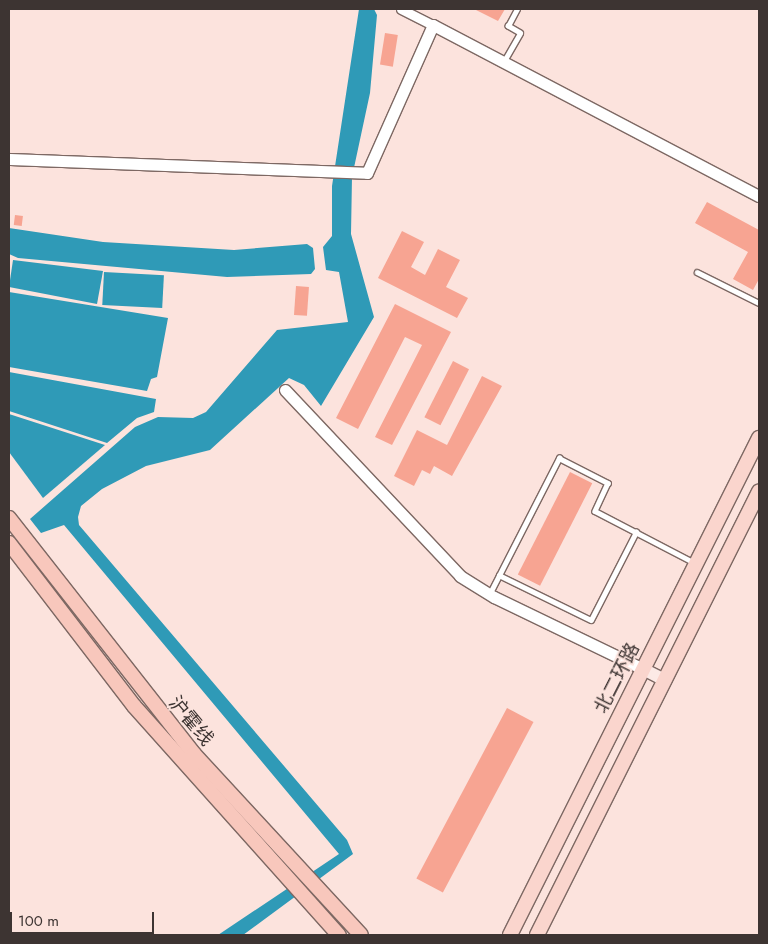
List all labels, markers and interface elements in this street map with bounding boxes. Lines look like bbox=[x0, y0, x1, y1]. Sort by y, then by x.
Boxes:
street label: 北二环路 bbox=[590, 639, 644, 717]
street label: 沪霍线 bbox=[164, 692, 218, 750]
scale bar bbox=[12, 902, 156, 934]
text: 100 m bbox=[18, 910, 59, 932]

